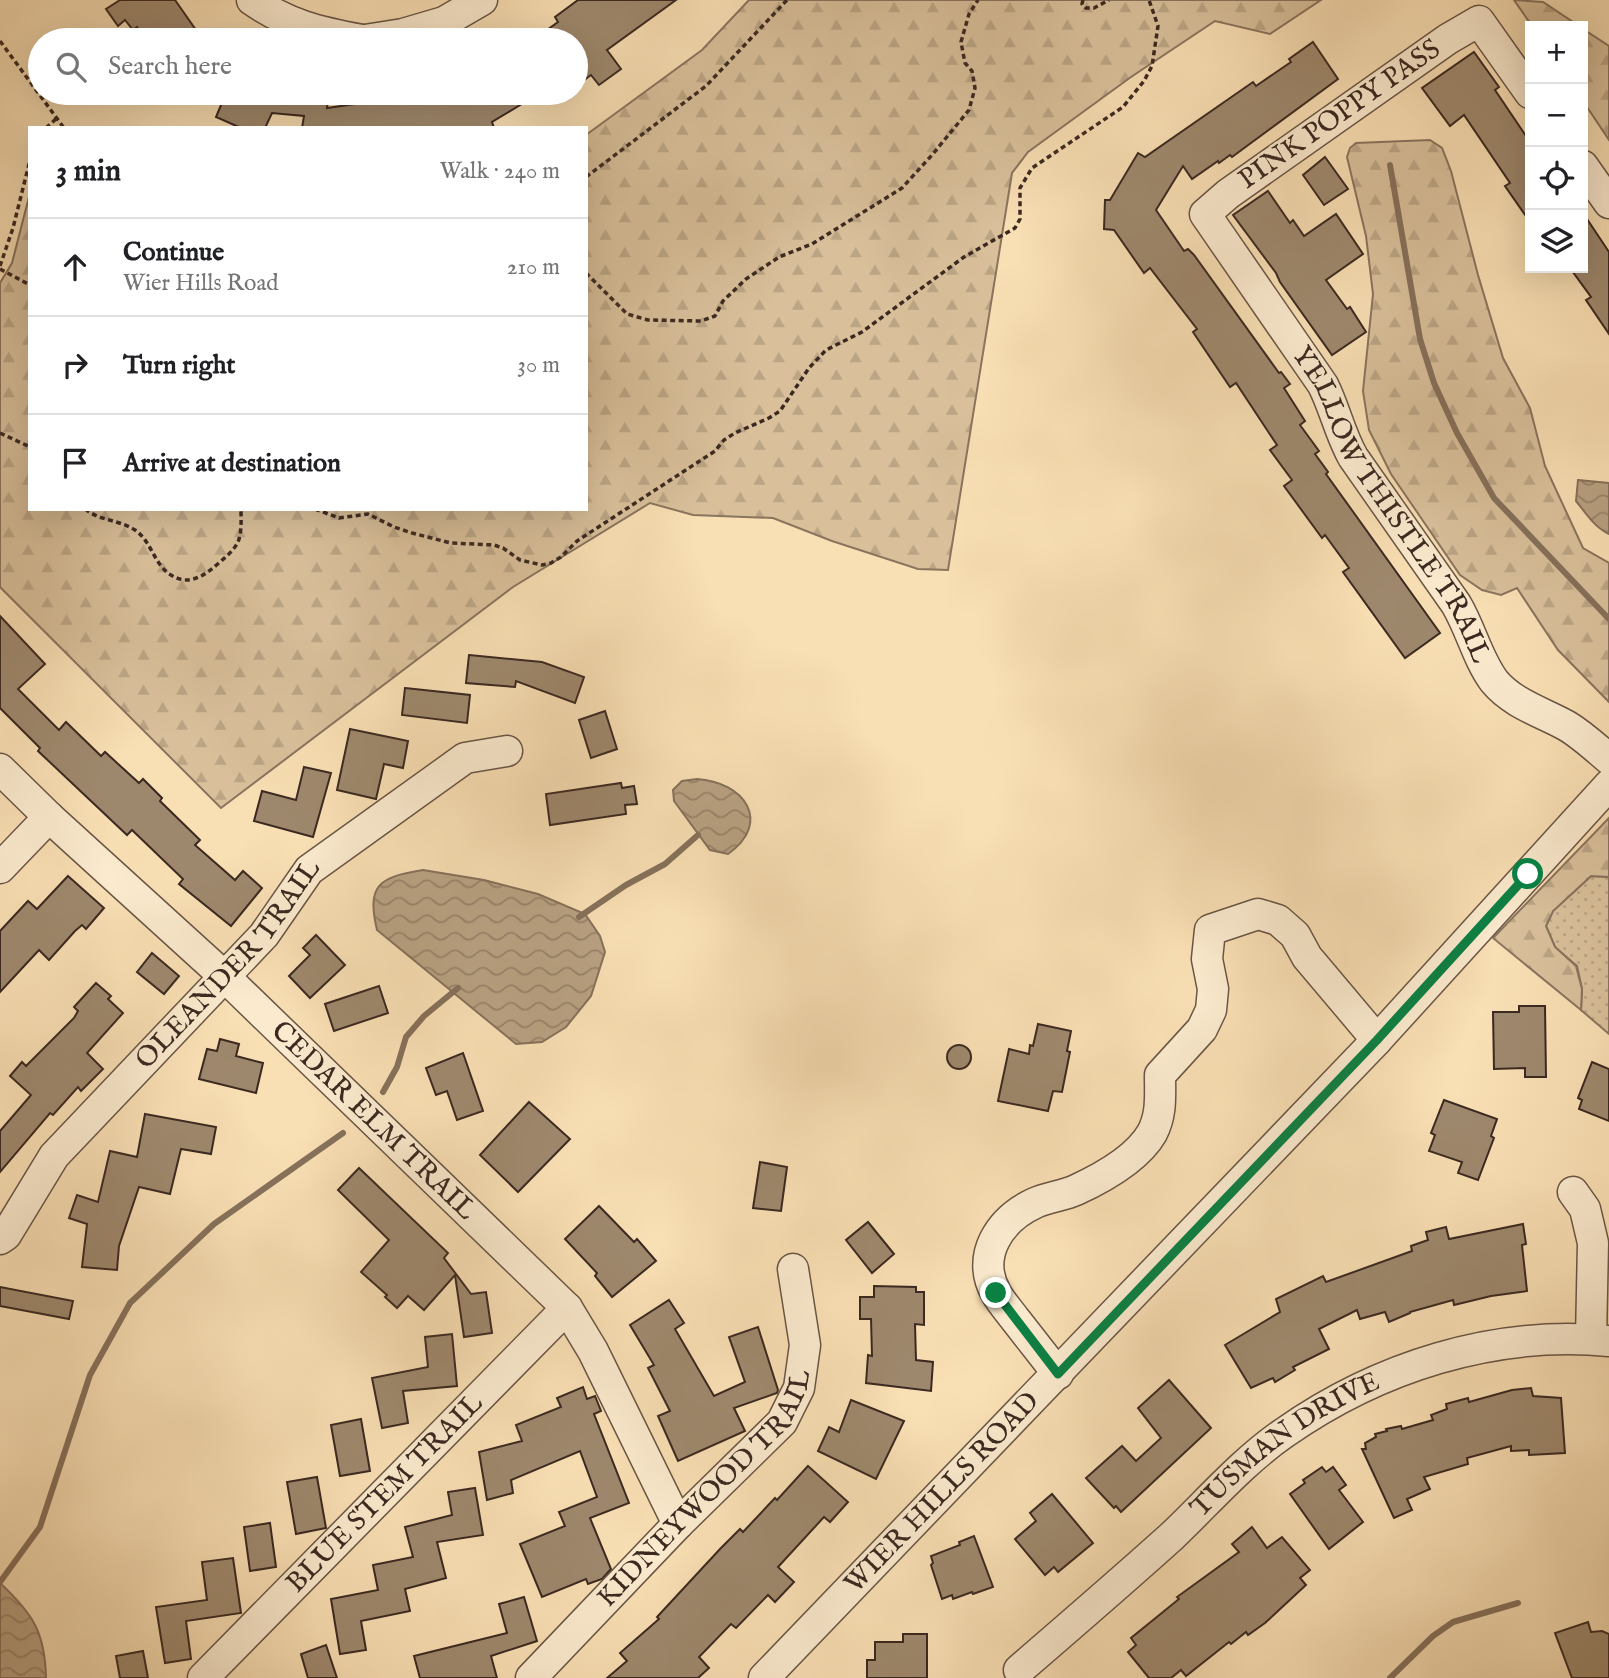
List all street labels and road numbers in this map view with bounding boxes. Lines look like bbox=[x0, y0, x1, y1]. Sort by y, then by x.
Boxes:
street label: PINK POPPY PASS bbox=[1232, 32, 1448, 198]
street label: YELLOW THISTLE TRAIL bbox=[1284, 339, 1498, 668]
street label: OLEANDER TRAIL bbox=[128, 853, 328, 1077]
street label: CEDAR ELM TRAIL bbox=[264, 1014, 483, 1228]
street label: TUSMAN DRIVE bbox=[1183, 1364, 1385, 1525]
street label: KIDNEYWOOD TRAIL bbox=[590, 1368, 819, 1615]
street label: WIER HILLS ROAD bbox=[837, 1384, 1047, 1601]
street label: BLUE STEM TRAIL bbox=[279, 1386, 490, 1600]

